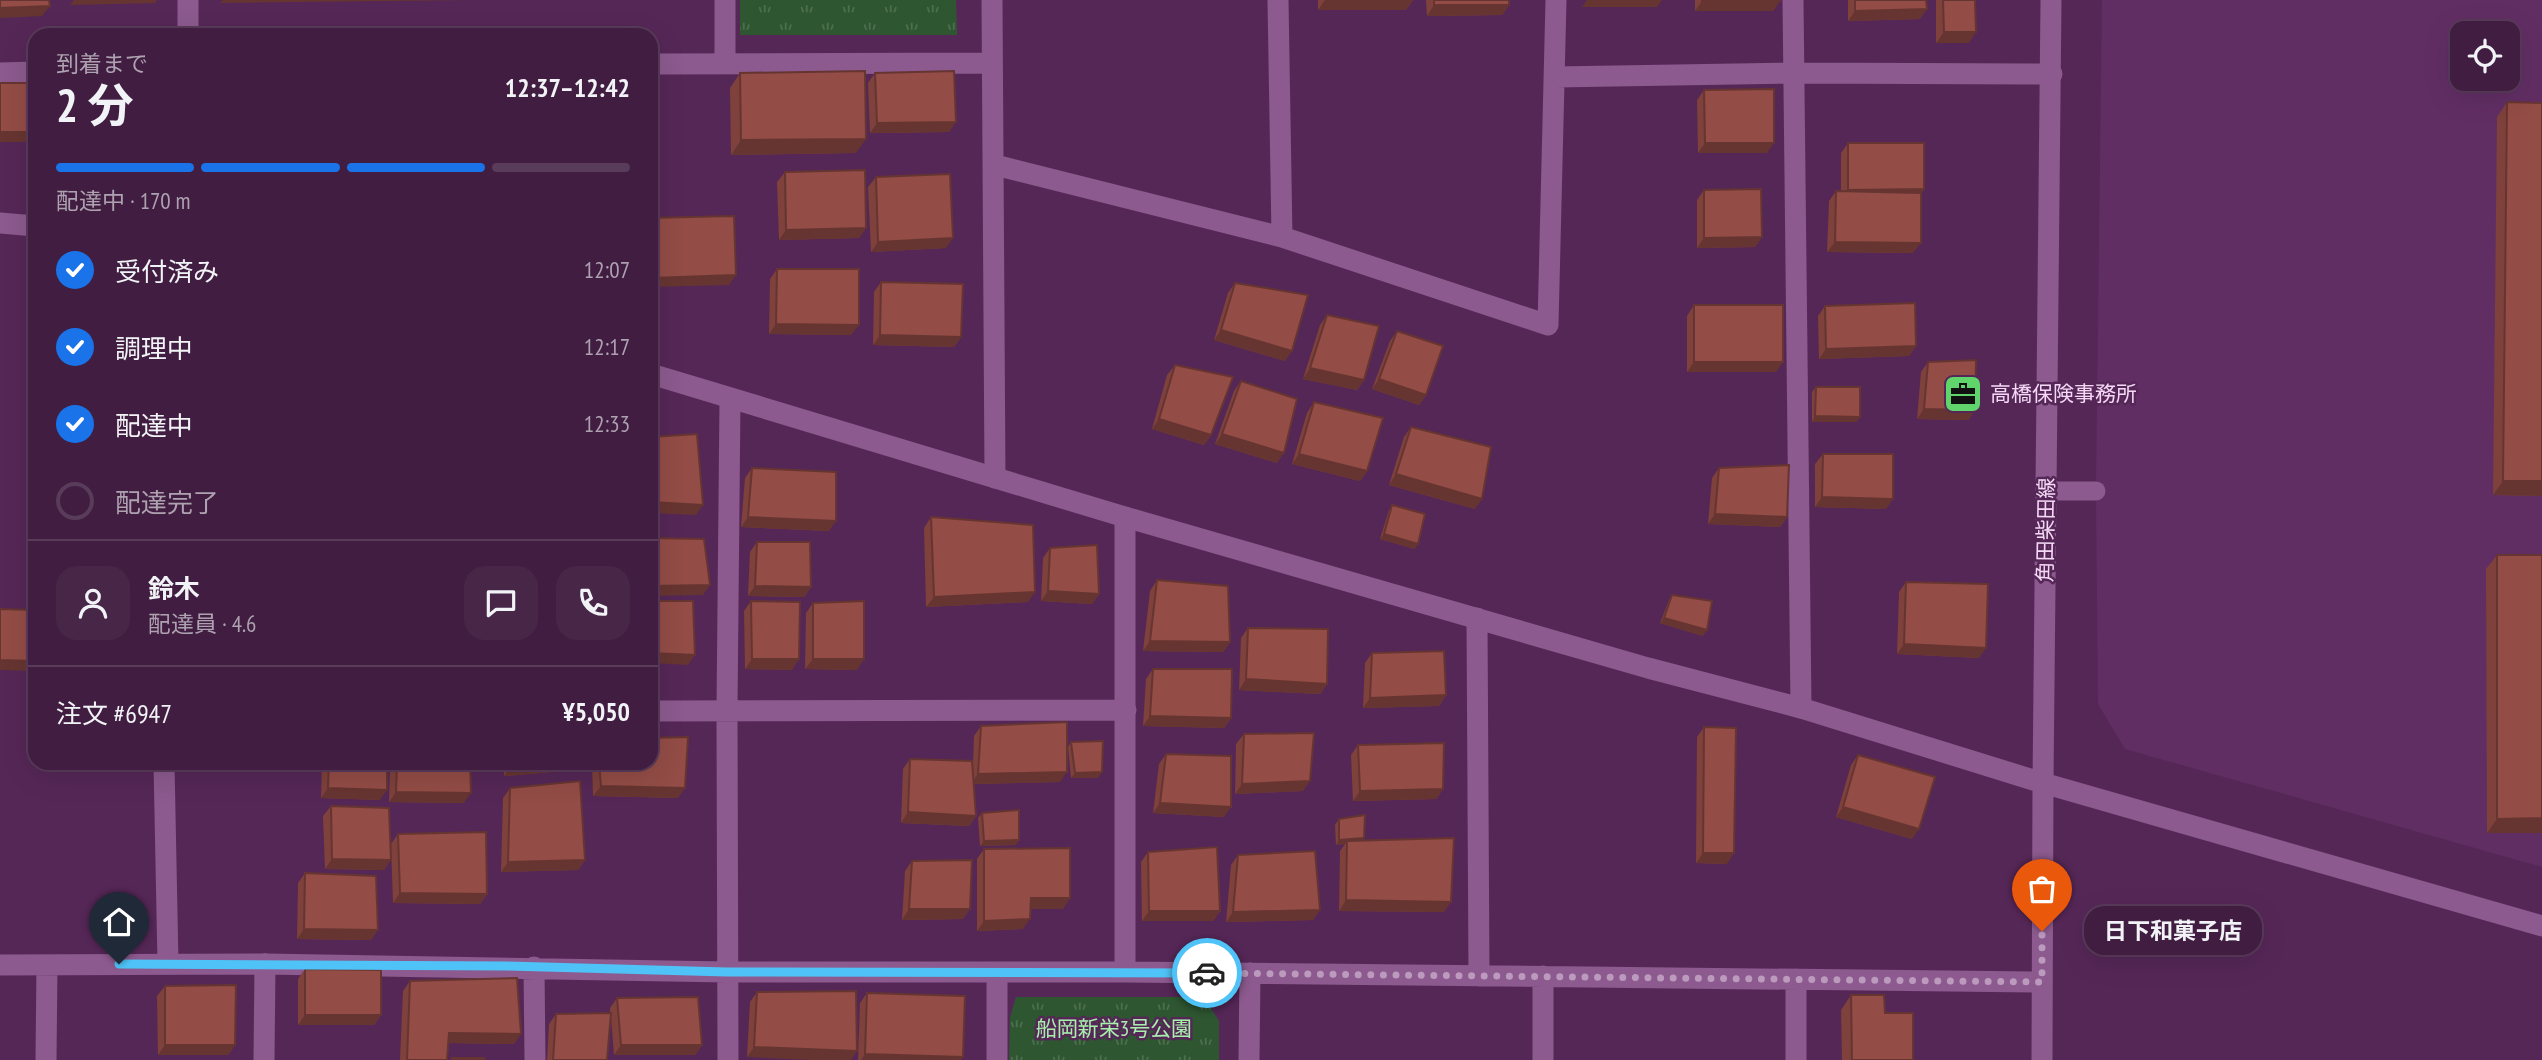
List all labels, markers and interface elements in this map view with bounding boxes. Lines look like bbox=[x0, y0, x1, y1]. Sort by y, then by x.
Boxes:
map controls bbox=[2450, 21, 2520, 91]
button: locate bbox=[2450, 21, 2520, 91]
text: 到着まで bbox=[56, 49, 148, 78]
text: 12:37–12:42 bbox=[505, 71, 630, 104]
text: 2 分 bbox=[56, 75, 133, 135]
text: 配達中 · 170 m bbox=[56, 186, 191, 215]
icon: check bbox=[56, 251, 94, 289]
text: 受付済み bbox=[115, 255, 219, 288]
text: 12:07 bbox=[584, 255, 630, 284]
icon: check bbox=[56, 328, 94, 366]
text: 調理中 bbox=[115, 332, 193, 365]
text: 12:17 bbox=[584, 332, 630, 361]
office icon: 高橋保険事務所 bbox=[1942, 373, 1984, 415]
place label: 高橋保険事務所 bbox=[1990, 380, 2137, 407]
icon: check bbox=[56, 405, 94, 443]
text: 配達中 bbox=[115, 409, 193, 442]
text: 12:33 bbox=[584, 409, 630, 438]
street label: 角田柴田線 bbox=[2031, 477, 2060, 583]
text: 配達完了 bbox=[115, 486, 219, 519]
button: person bbox=[56, 566, 130, 640]
button: chat bbox=[464, 566, 538, 640]
button: phone bbox=[556, 566, 630, 640]
text: 鈴木 bbox=[148, 572, 200, 605]
text: 配達員 · 4.6 bbox=[148, 609, 256, 638]
text: ¥5,050 bbox=[562, 695, 630, 728]
text: 注文 #6947 bbox=[56, 697, 172, 730]
pin bbox=[2012, 859, 2072, 931]
icon: bag bbox=[2023, 870, 2061, 908]
pin bbox=[89, 892, 149, 964]
icon: home bbox=[100, 903, 138, 941]
callout: 日下和菓子店 bbox=[2084, 906, 2262, 956]
text: 日下和菓子店 bbox=[2104, 916, 2242, 945]
courier bbox=[1172, 938, 1242, 1008]
icon: car bbox=[1188, 954, 1226, 992]
park label: 船岡新栄3号公園 bbox=[1036, 1015, 1192, 1042]

